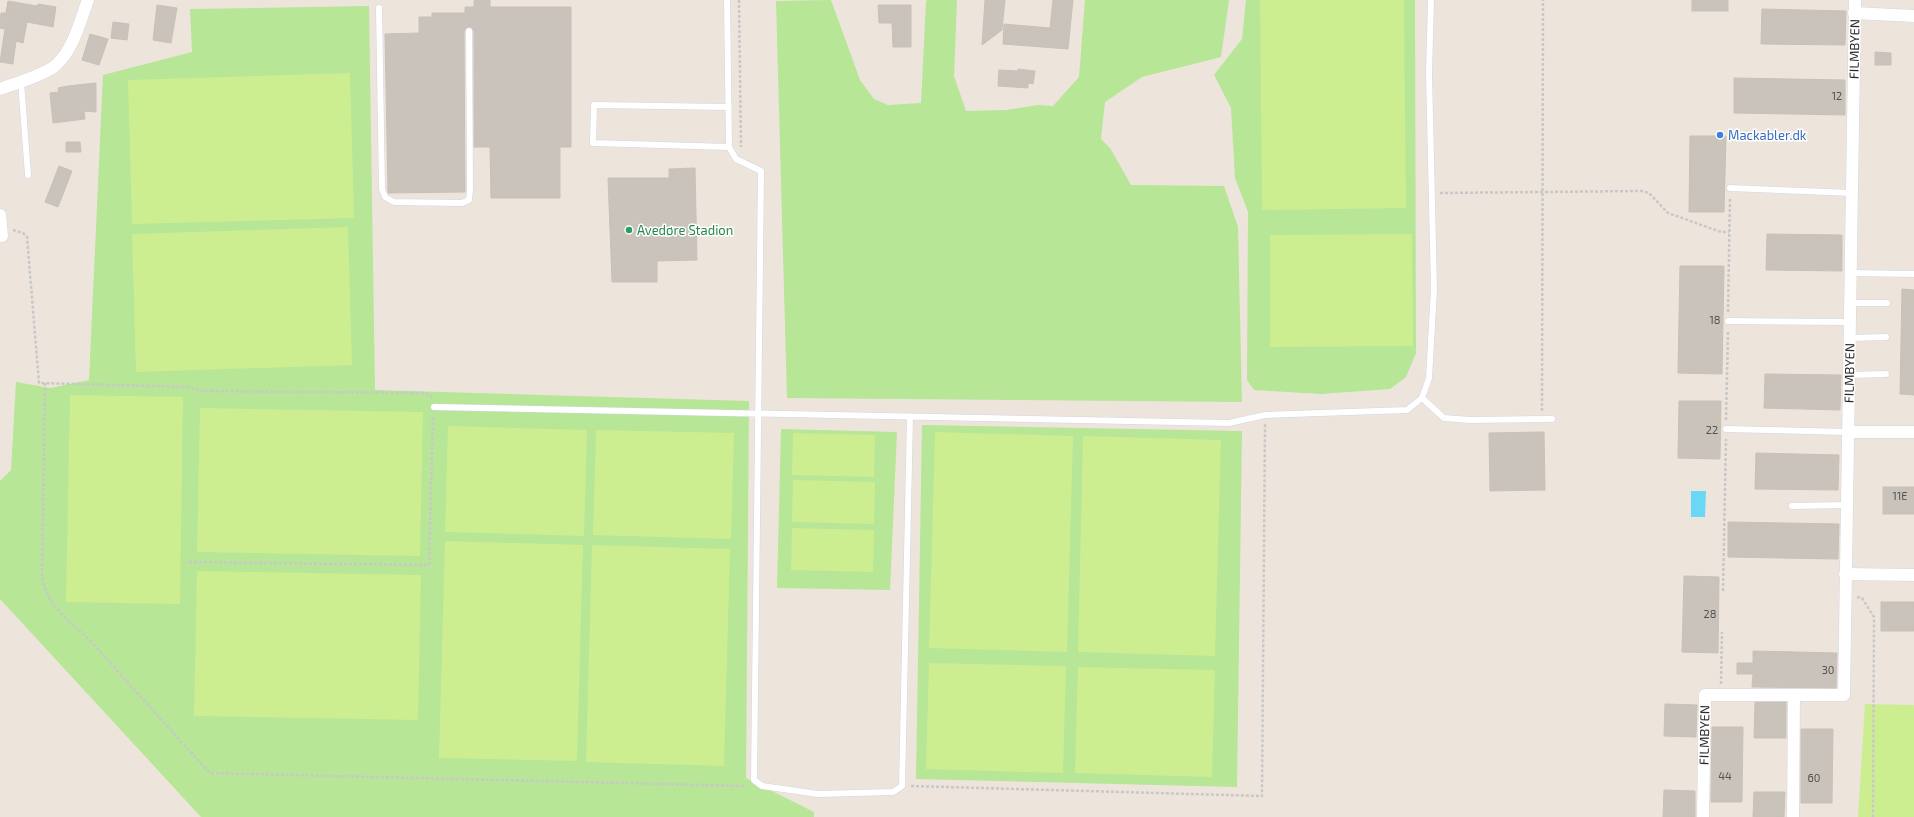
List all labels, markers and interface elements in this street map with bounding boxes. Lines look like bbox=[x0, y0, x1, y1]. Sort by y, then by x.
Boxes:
street label: FILMBYEN bbox=[1845, 19, 1863, 79]
house number: 12 bbox=[1832, 89, 1842, 102]
place label: Mackabler.dk bbox=[1728, 127, 1807, 143]
marker: Mackabler.dk bbox=[1715, 130, 1725, 140]
place label: Avedøre Stadion bbox=[637, 222, 733, 238]
marker: Avedøre Stadion bbox=[624, 225, 634, 235]
house number: 18 bbox=[1709, 313, 1721, 326]
street label: FILMBYEN bbox=[1840, 343, 1858, 403]
house number: 22 bbox=[1706, 423, 1718, 436]
house number: 11E bbox=[1893, 489, 1907, 502]
house number: 28 bbox=[1704, 607, 1716, 620]
house number: 30 bbox=[1822, 663, 1834, 676]
street label: FILMBYEN bbox=[1695, 705, 1713, 765]
house number: 44 bbox=[1718, 769, 1732, 782]
house number: 60 bbox=[1808, 771, 1820, 784]

